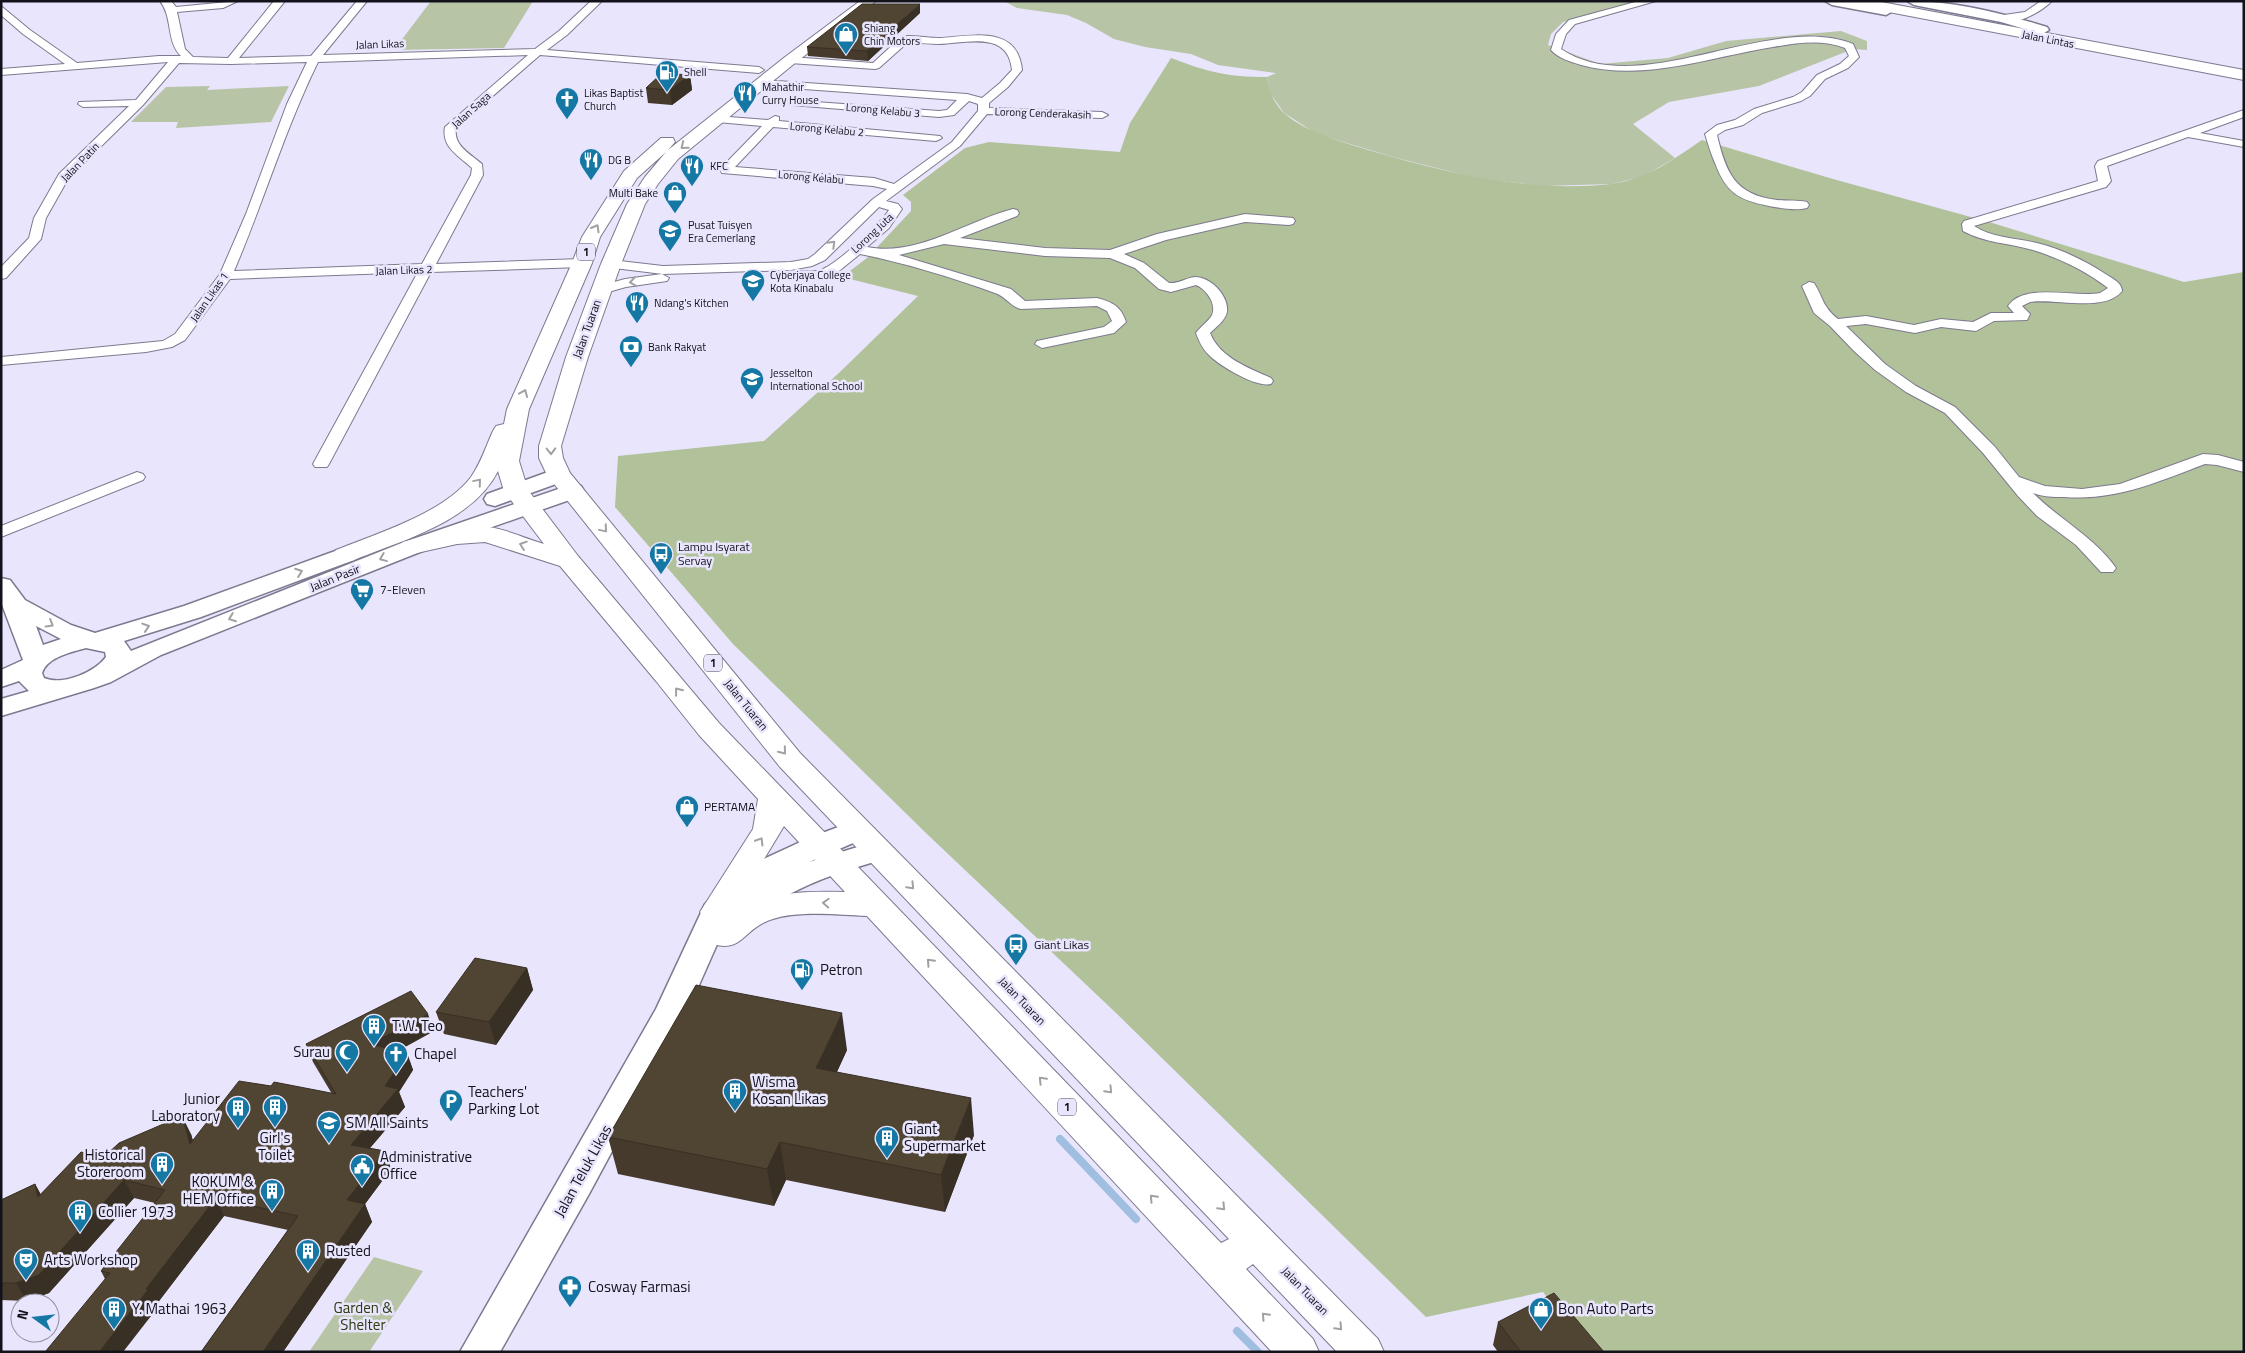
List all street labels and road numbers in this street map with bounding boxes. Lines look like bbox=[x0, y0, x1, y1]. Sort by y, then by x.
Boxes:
street label: Jalan Lintas bbox=[2020, 26, 2076, 52]
street label: Jalan Likas bbox=[355, 35, 405, 53]
street label: Jalan Saga bbox=[448, 88, 494, 132]
street label: Lorong Kelabu 3 bbox=[845, 99, 921, 121]
street label: Lorong Cenderakasih bbox=[994, 103, 1092, 123]
street label: Lorong Kelabu 2 bbox=[789, 118, 865, 140]
street label: Jalan Patin bbox=[57, 139, 103, 185]
street label: Lorong Kelabu bbox=[778, 166, 845, 188]
street label: Lorong Juta bbox=[847, 209, 897, 257]
road number: 1 bbox=[577, 243, 595, 260]
street label: Jalan Likas 2 bbox=[375, 261, 433, 279]
street label: Jalan Likas 1 bbox=[186, 269, 232, 325]
street label: Jalan Tuaran bbox=[567, 297, 606, 361]
street label: Jalan Pasir bbox=[307, 559, 363, 596]
road number: 1 bbox=[704, 654, 722, 671]
street label: Jalan Tuaran bbox=[720, 675, 773, 735]
street label: Jalan Tuaran bbox=[994, 972, 1051, 1029]
road number: 1 bbox=[1058, 1098, 1076, 1116]
street label: Jalan Teluk Likas bbox=[548, 1120, 617, 1221]
street label: Jalan Tuaran bbox=[1277, 1262, 1334, 1319]

